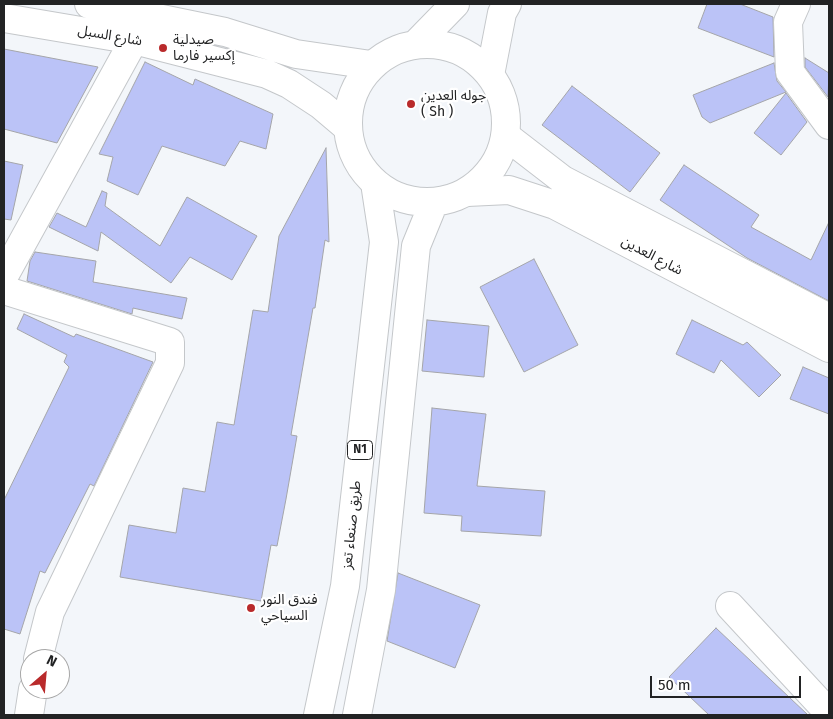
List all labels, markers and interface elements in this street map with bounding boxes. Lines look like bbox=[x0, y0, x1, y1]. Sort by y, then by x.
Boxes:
street label: شارع السبل bbox=[77, 22, 143, 50]
place label: صيدلية إكسير فارما bbox=[173, 32, 235, 64]
marker: صيدلية إكسير فارما bbox=[157, 42, 169, 54]
place label: جوله العدين ( Sh ) bbox=[421, 88, 486, 120]
marker: جوله العدين ( Sh ) bbox=[405, 98, 417, 110]
street label: شارع العدين bbox=[618, 233, 686, 279]
road number: N1 bbox=[348, 440, 372, 460]
street label: طريق صنعاء تعز bbox=[339, 480, 365, 570]
place label: فندق النور السياحي bbox=[261, 592, 318, 624]
marker: فندق النور السياحي bbox=[245, 602, 257, 614]
north arrow bbox=[20, 649, 70, 699]
text: N bbox=[44, 651, 60, 671]
scale bar bbox=[653, 666, 804, 698]
text: 50 m bbox=[658, 676, 691, 694]

